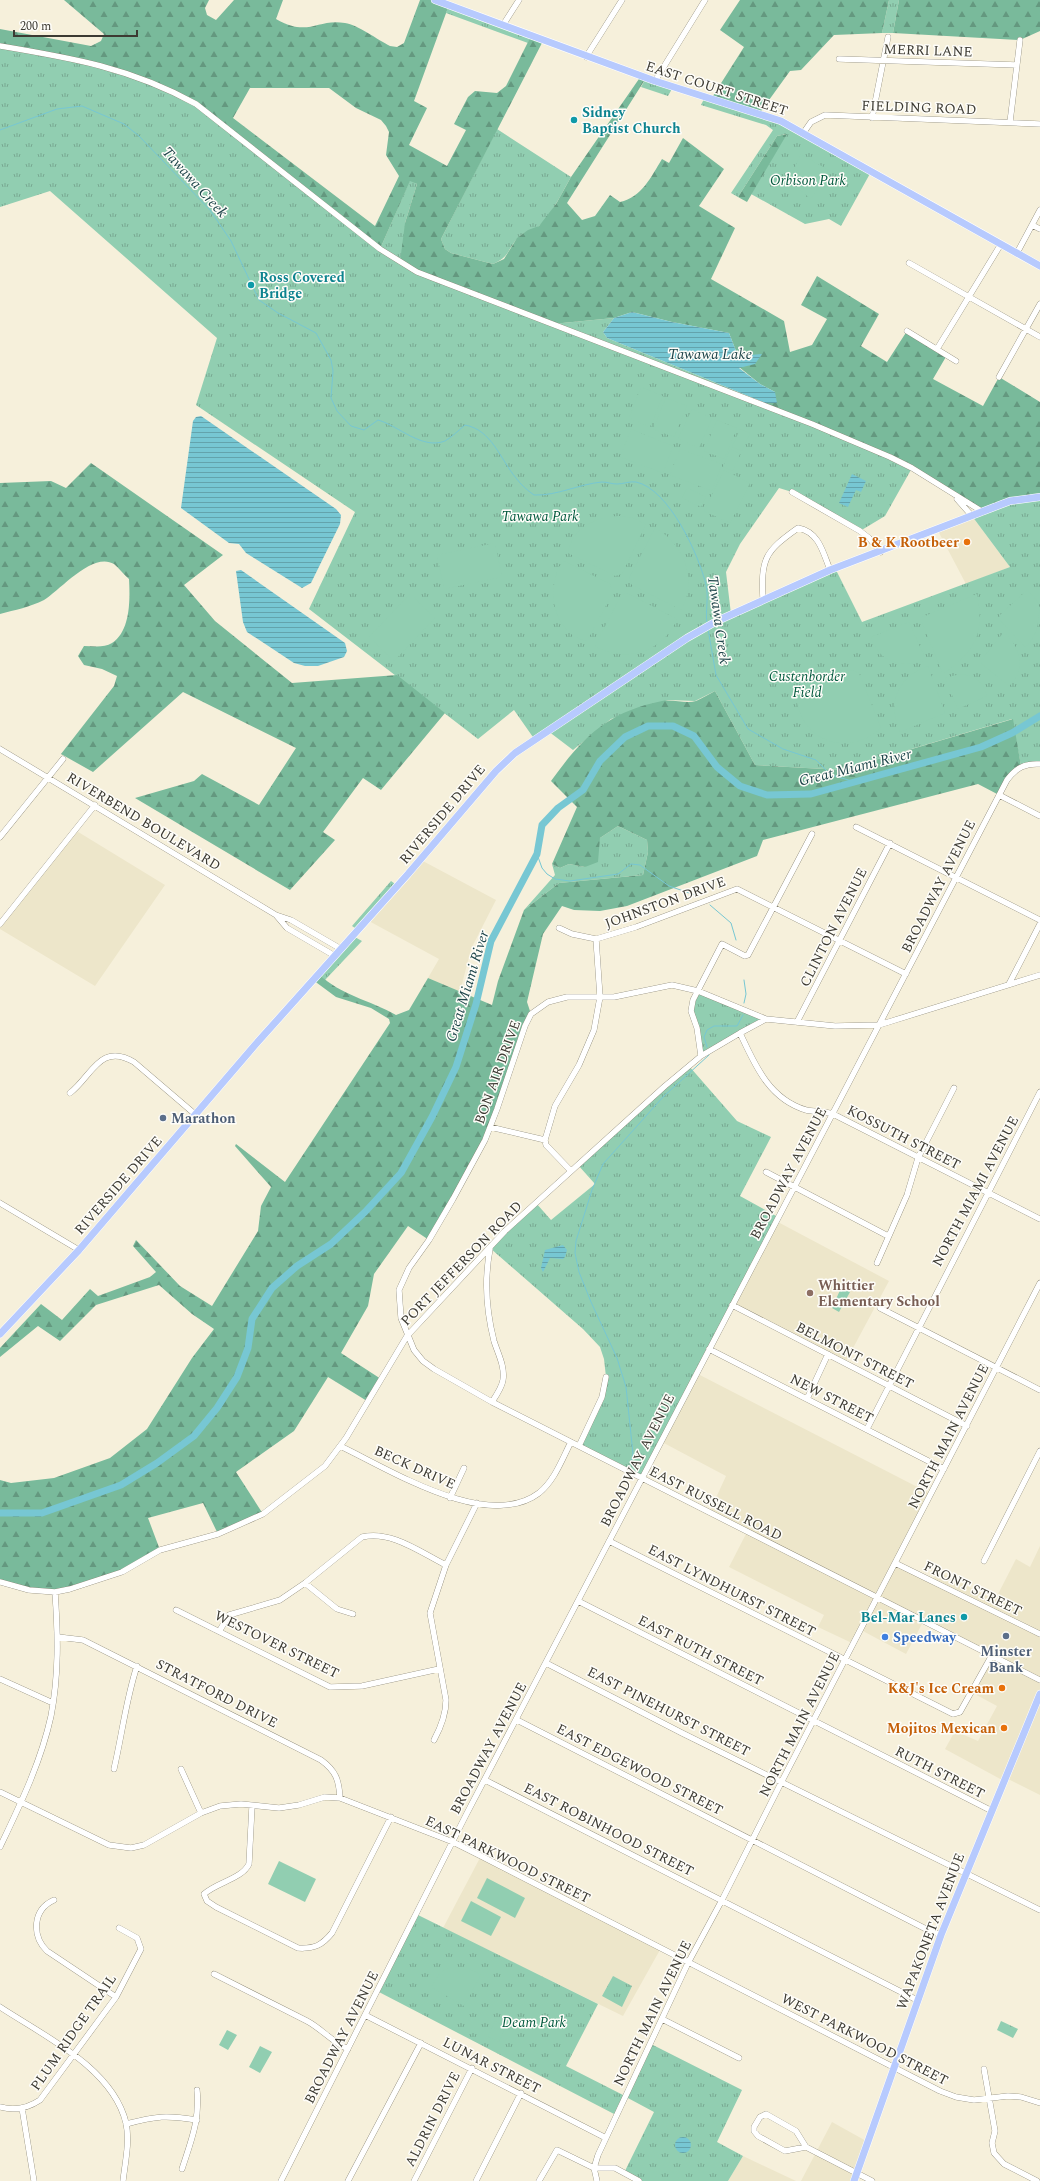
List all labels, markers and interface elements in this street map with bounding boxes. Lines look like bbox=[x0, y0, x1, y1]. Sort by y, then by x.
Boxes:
scale bar bbox=[14, 12, 137, 38]
text: 200 m bbox=[20, 17, 51, 36]
street label: MERRI LANE bbox=[883, 38, 973, 63]
street label: EAST COURT STREET bbox=[643, 56, 791, 121]
street label: FIELDING ROAD bbox=[861, 95, 977, 120]
place label: Sidney Baptist Church bbox=[582, 102, 681, 139]
marker: Sidney Baptist Church bbox=[569, 115, 579, 125]
water label: Tawawa Creek bbox=[156, 141, 233, 223]
park label: Orbison Park bbox=[770, 170, 846, 191]
place label: Ross Covered Bridge bbox=[259, 267, 345, 304]
marker: Ross Covered Bridge bbox=[246, 280, 256, 290]
water label: Tawawa Lake bbox=[668, 343, 752, 366]
park label: Tawawa Park bbox=[501, 506, 579, 527]
place label: B & K Rootbeer bbox=[858, 532, 959, 553]
marker: B & K Rootbeer bbox=[962, 537, 972, 547]
water label: Tawawa Creek bbox=[701, 574, 736, 666]
park label: Custenborder Field bbox=[769, 666, 845, 703]
water label: Great Miami River bbox=[796, 742, 915, 793]
street label: RIVERSIDE DRIVE bbox=[394, 760, 491, 869]
street label: RIVERBEND BOULEVARD bbox=[63, 767, 225, 876]
street label: BROADWAY AVENUE bbox=[896, 816, 981, 956]
street label: CLINTON AVENUE bbox=[794, 864, 873, 990]
street label: JOHNSTON DRIVE bbox=[602, 871, 729, 934]
water label: Great Miami River bbox=[440, 927, 496, 1045]
street label: BON AIR DRIVE bbox=[469, 1017, 526, 1127]
street label: KOSSUTH STREET bbox=[843, 1100, 964, 1175]
street label: BROADWAY AVENUE bbox=[745, 1104, 832, 1243]
place label: Marathon bbox=[171, 1108, 236, 1129]
street label: NORTH MIAMI AVENUE bbox=[927, 1112, 1024, 1270]
marker: Marathon bbox=[158, 1113, 168, 1123]
street label: RIVERSIDE DRIVE bbox=[69, 1131, 167, 1239]
street label: PORT JEFFERSON ROAD bbox=[396, 1196, 527, 1331]
place label: Whittier Elementary School bbox=[818, 1275, 940, 1312]
marker: Whittier Elementary School bbox=[805, 1288, 815, 1298]
street label: BELMONT STREET bbox=[792, 1317, 917, 1394]
street label: NORTH MAIN AVENUE bbox=[903, 1360, 994, 1512]
street label: NEW STREET bbox=[786, 1368, 877, 1429]
street label: BROADWAY AVENUE bbox=[595, 1390, 680, 1530]
street label: BECK DRIVE bbox=[371, 1440, 459, 1495]
street label: EAST RUSSELL ROAD bbox=[646, 1461, 786, 1546]
street label: EAST LYNDHURST STREET bbox=[644, 1539, 819, 1642]
street label: FRONT STREET bbox=[920, 1556, 1026, 1621]
street label: WESTOVER STREET bbox=[211, 1605, 343, 1684]
place label: Bel-Mar Lanes bbox=[861, 1607, 956, 1628]
street label: EAST RUTH STREET bbox=[634, 1610, 767, 1691]
marker: Bel-Mar Lanes bbox=[959, 1612, 969, 1622]
place label: Speedway bbox=[893, 1627, 957, 1648]
marker: Minster Bank bbox=[1001, 1631, 1011, 1641]
marker: Speedway bbox=[880, 1632, 890, 1642]
place label: Minster Bank bbox=[980, 1641, 1032, 1678]
street label: NORTH MAIN AVENUE bbox=[754, 1648, 845, 1800]
street label: STRATFORD DRIVE bbox=[152, 1654, 281, 1733]
street label: EAST PINEHURST STREET bbox=[584, 1661, 754, 1762]
place label: K&J's Ice Cream bbox=[888, 1678, 994, 1699]
street label: BROADWAY AVENUE bbox=[445, 1679, 532, 1818]
marker: K&J's Ice Cream bbox=[997, 1683, 1007, 1693]
street label: EAST EDGEWOOD STREET bbox=[553, 1718, 727, 1821]
place label: Mojitos Mexican bbox=[887, 1718, 996, 1739]
marker: Mojitos Mexican bbox=[999, 1723, 1009, 1733]
street label: RUTH STREET bbox=[891, 1741, 988, 1804]
street label: EAST ROBINHOOD STREET bbox=[520, 1777, 698, 1882]
street label: EAST PARKWOOD STREET bbox=[422, 1810, 594, 1909]
street label: WAPAKONETA AVENUE bbox=[891, 1850, 970, 2013]
street label: NORTH MAIN AVENUE bbox=[608, 1937, 697, 2090]
street label: BROADWAY AVENUE bbox=[299, 1967, 384, 2107]
street label: PLUM RIDGE TRAIL bbox=[25, 1970, 122, 2095]
street label: WEST PARKWOOD STREET bbox=[778, 1988, 952, 2091]
park label: Deam Park bbox=[502, 2012, 567, 2033]
street label: LUNAR STREET bbox=[439, 2032, 544, 2099]
street label: ALDRIN DRIVE bbox=[399, 2068, 466, 2171]

